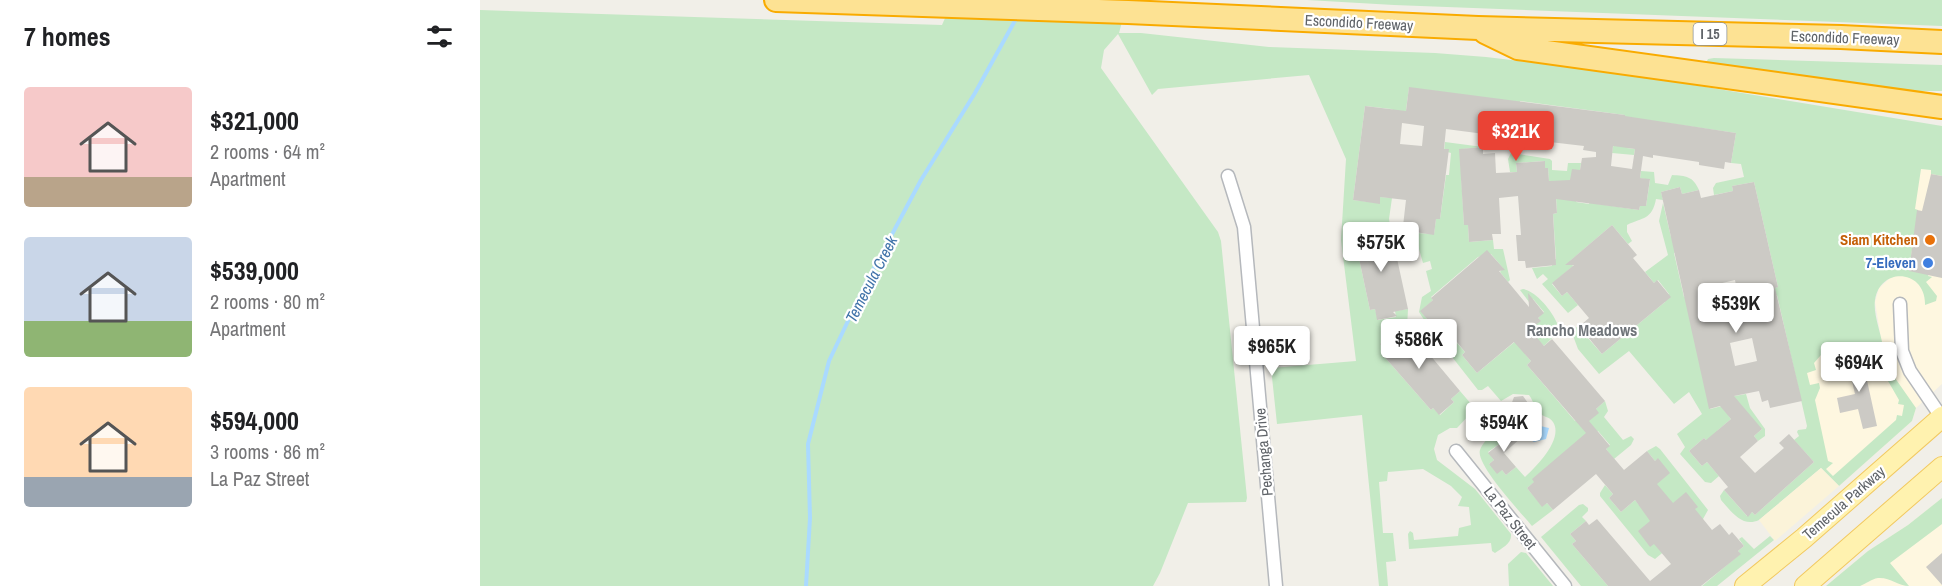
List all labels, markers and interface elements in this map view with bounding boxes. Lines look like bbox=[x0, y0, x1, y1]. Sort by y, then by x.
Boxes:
street label: Escondido Freeway bbox=[1304, 9, 1415, 36]
text: 7 homes bbox=[24, 19, 111, 54]
icon: filters bbox=[423, 20, 456, 53]
road number: I 15 bbox=[1694, 23, 1726, 45]
street label: Escondido Freeway bbox=[1790, 25, 1901, 50]
text: $321,000 bbox=[210, 103, 299, 138]
icon: home bbox=[72, 111, 144, 183]
pin: $321K bbox=[1474, 111, 1558, 162]
text: $321K bbox=[1492, 117, 1540, 144]
text: 2 rooms · 64 m² bbox=[210, 138, 325, 165]
text: Apartment bbox=[210, 165, 286, 192]
pin: $575K bbox=[1339, 222, 1423, 273]
text: $575K bbox=[1357, 228, 1405, 255]
place label: Siam Kitchen bbox=[1840, 229, 1918, 250]
water label: Temecula Creek bbox=[840, 232, 902, 326]
marker: Siam Kitchen bbox=[1923, 233, 1937, 247]
place label: 7-Eleven bbox=[1865, 252, 1916, 273]
text: $539,000 bbox=[210, 253, 299, 288]
marker: 7-Eleven bbox=[1921, 256, 1935, 270]
icon: home bbox=[72, 261, 144, 333]
pin: $539K bbox=[1694, 283, 1778, 334]
text: 2 rooms · 80 m² bbox=[210, 288, 325, 315]
text: $539K bbox=[1712, 289, 1760, 316]
text: Apartment bbox=[210, 315, 286, 342]
pin: $586K bbox=[1377, 319, 1461, 370]
district label: Rancho Meadows bbox=[1527, 319, 1637, 341]
text: $586K bbox=[1395, 325, 1443, 352]
pin: $965K bbox=[1230, 326, 1314, 377]
text: $965K bbox=[1248, 332, 1296, 359]
pin: $694K bbox=[1817, 342, 1901, 393]
text: $694K bbox=[1835, 348, 1883, 375]
pin: $594K bbox=[1462, 402, 1546, 453]
text: $594,000 bbox=[210, 403, 299, 438]
street label: Pechanga Drive bbox=[1249, 407, 1278, 497]
text: $594K bbox=[1480, 408, 1528, 435]
icon: home bbox=[72, 411, 144, 483]
text: 3 rooms · 86 m² bbox=[210, 438, 325, 465]
street label: Temecula Parkway bbox=[1798, 460, 1890, 544]
text: La Paz Street bbox=[210, 465, 309, 492]
street label: La Paz Street bbox=[1479, 482, 1542, 554]

